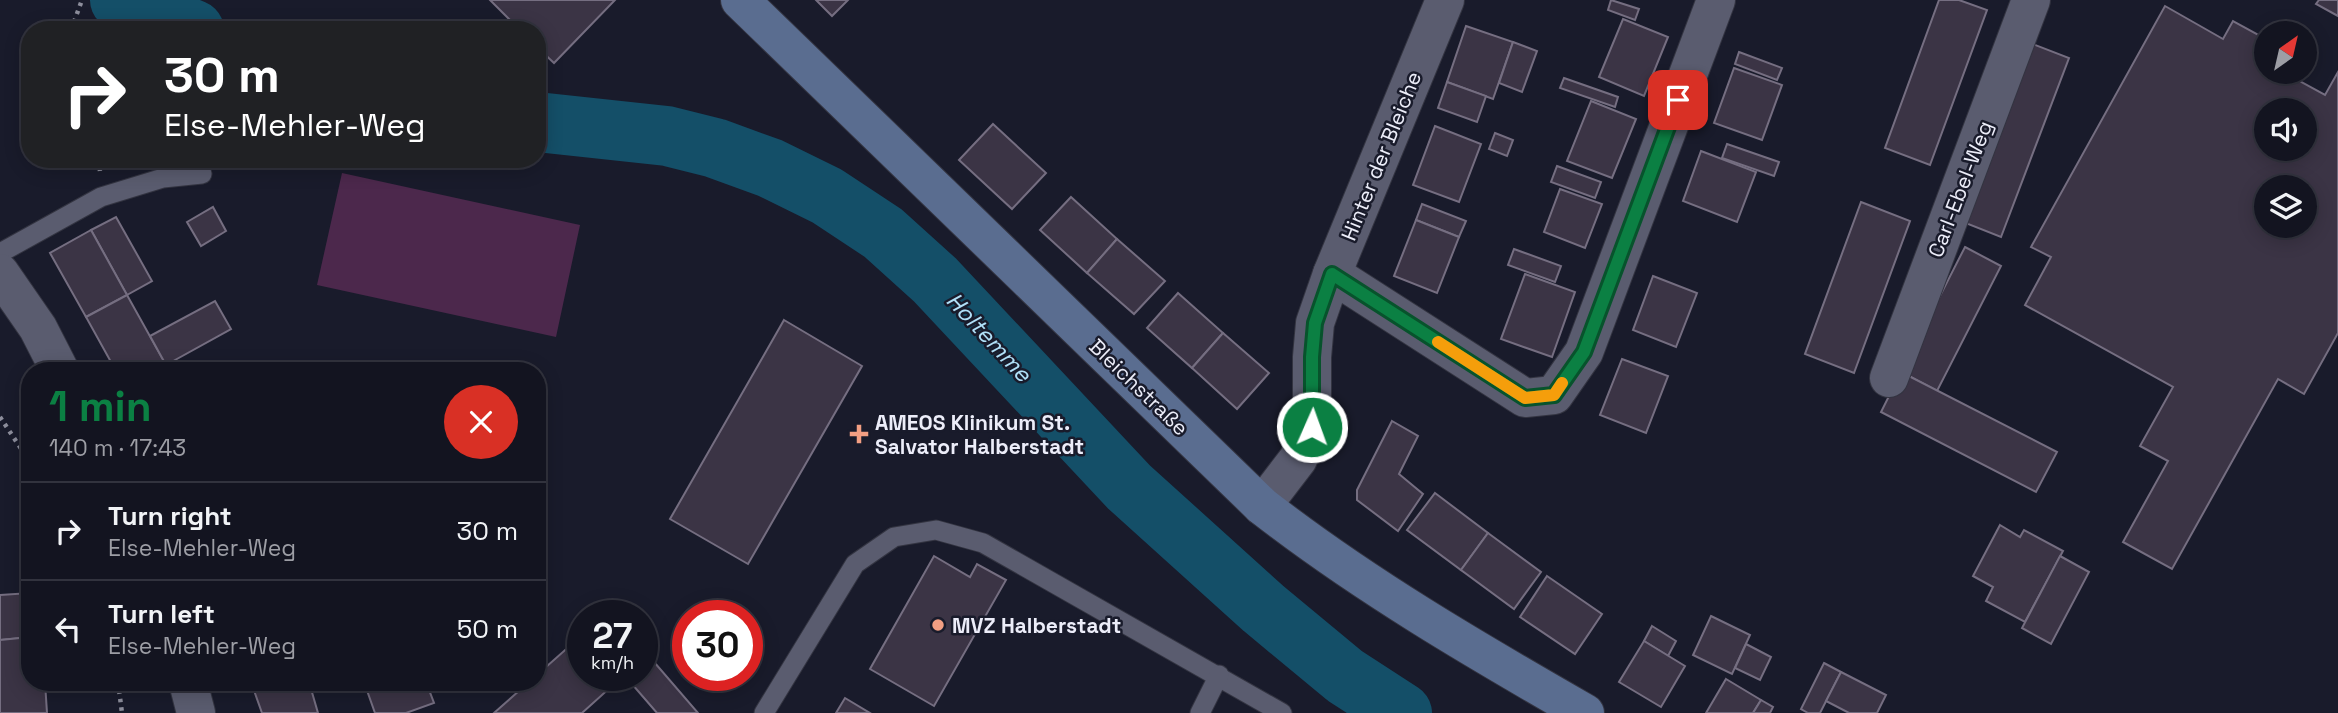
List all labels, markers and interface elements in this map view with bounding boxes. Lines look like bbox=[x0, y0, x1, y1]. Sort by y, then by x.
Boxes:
north arrow bbox=[2254, 21, 2317, 84]
map controls bbox=[2254, 21, 2317, 238]
text: 30 m bbox=[164, 44, 280, 106]
icon: right bbox=[49, 49, 140, 140]
street label: Hinter der Bleiche bbox=[1335, 67, 1427, 245]
pin bbox=[1648, 70, 1708, 130]
icon: arrive bbox=[1659, 81, 1697, 119]
button: sound bbox=[2254, 98, 2317, 161]
text: Else-Mehler-Weg bbox=[164, 105, 426, 145]
street label: Carl-Ebel-Weg bbox=[1922, 117, 1998, 261]
button: layers bbox=[2254, 175, 2317, 238]
water label: Holtemme bbox=[940, 286, 1039, 389]
street label: Bleichstraße bbox=[1084, 333, 1194, 441]
text: 1 min bbox=[49, 380, 152, 433]
button: close bbox=[444, 385, 518, 459]
position arrow bbox=[1275, 390, 1349, 464]
place label: AMEOS Klinikum St. Salvator Halberstadt bbox=[875, 409, 1084, 460]
marker: AMEOS Klinikum St. Salvator Halberstadt bbox=[849, 424, 869, 444]
text: 140 m · 17:43 bbox=[49, 433, 186, 463]
text: Turn right bbox=[108, 499, 232, 533]
icon: right bbox=[49, 512, 87, 550]
text: 30 m bbox=[457, 514, 518, 548]
text: Else-Mehler-Weg bbox=[108, 533, 296, 563]
text: Turn left bbox=[108, 597, 215, 631]
speed limit sign: 30 bbox=[672, 600, 763, 691]
icon: left bbox=[49, 610, 87, 648]
text: 50 m bbox=[457, 612, 518, 646]
place label: MVZ Halberstadt bbox=[952, 612, 1121, 639]
text: 27 bbox=[593, 614, 632, 658]
marker: MVZ Halberstadt bbox=[930, 617, 946, 633]
text: Else-Mehler-Weg bbox=[108, 631, 296, 661]
text: km/h bbox=[591, 651, 634, 674]

